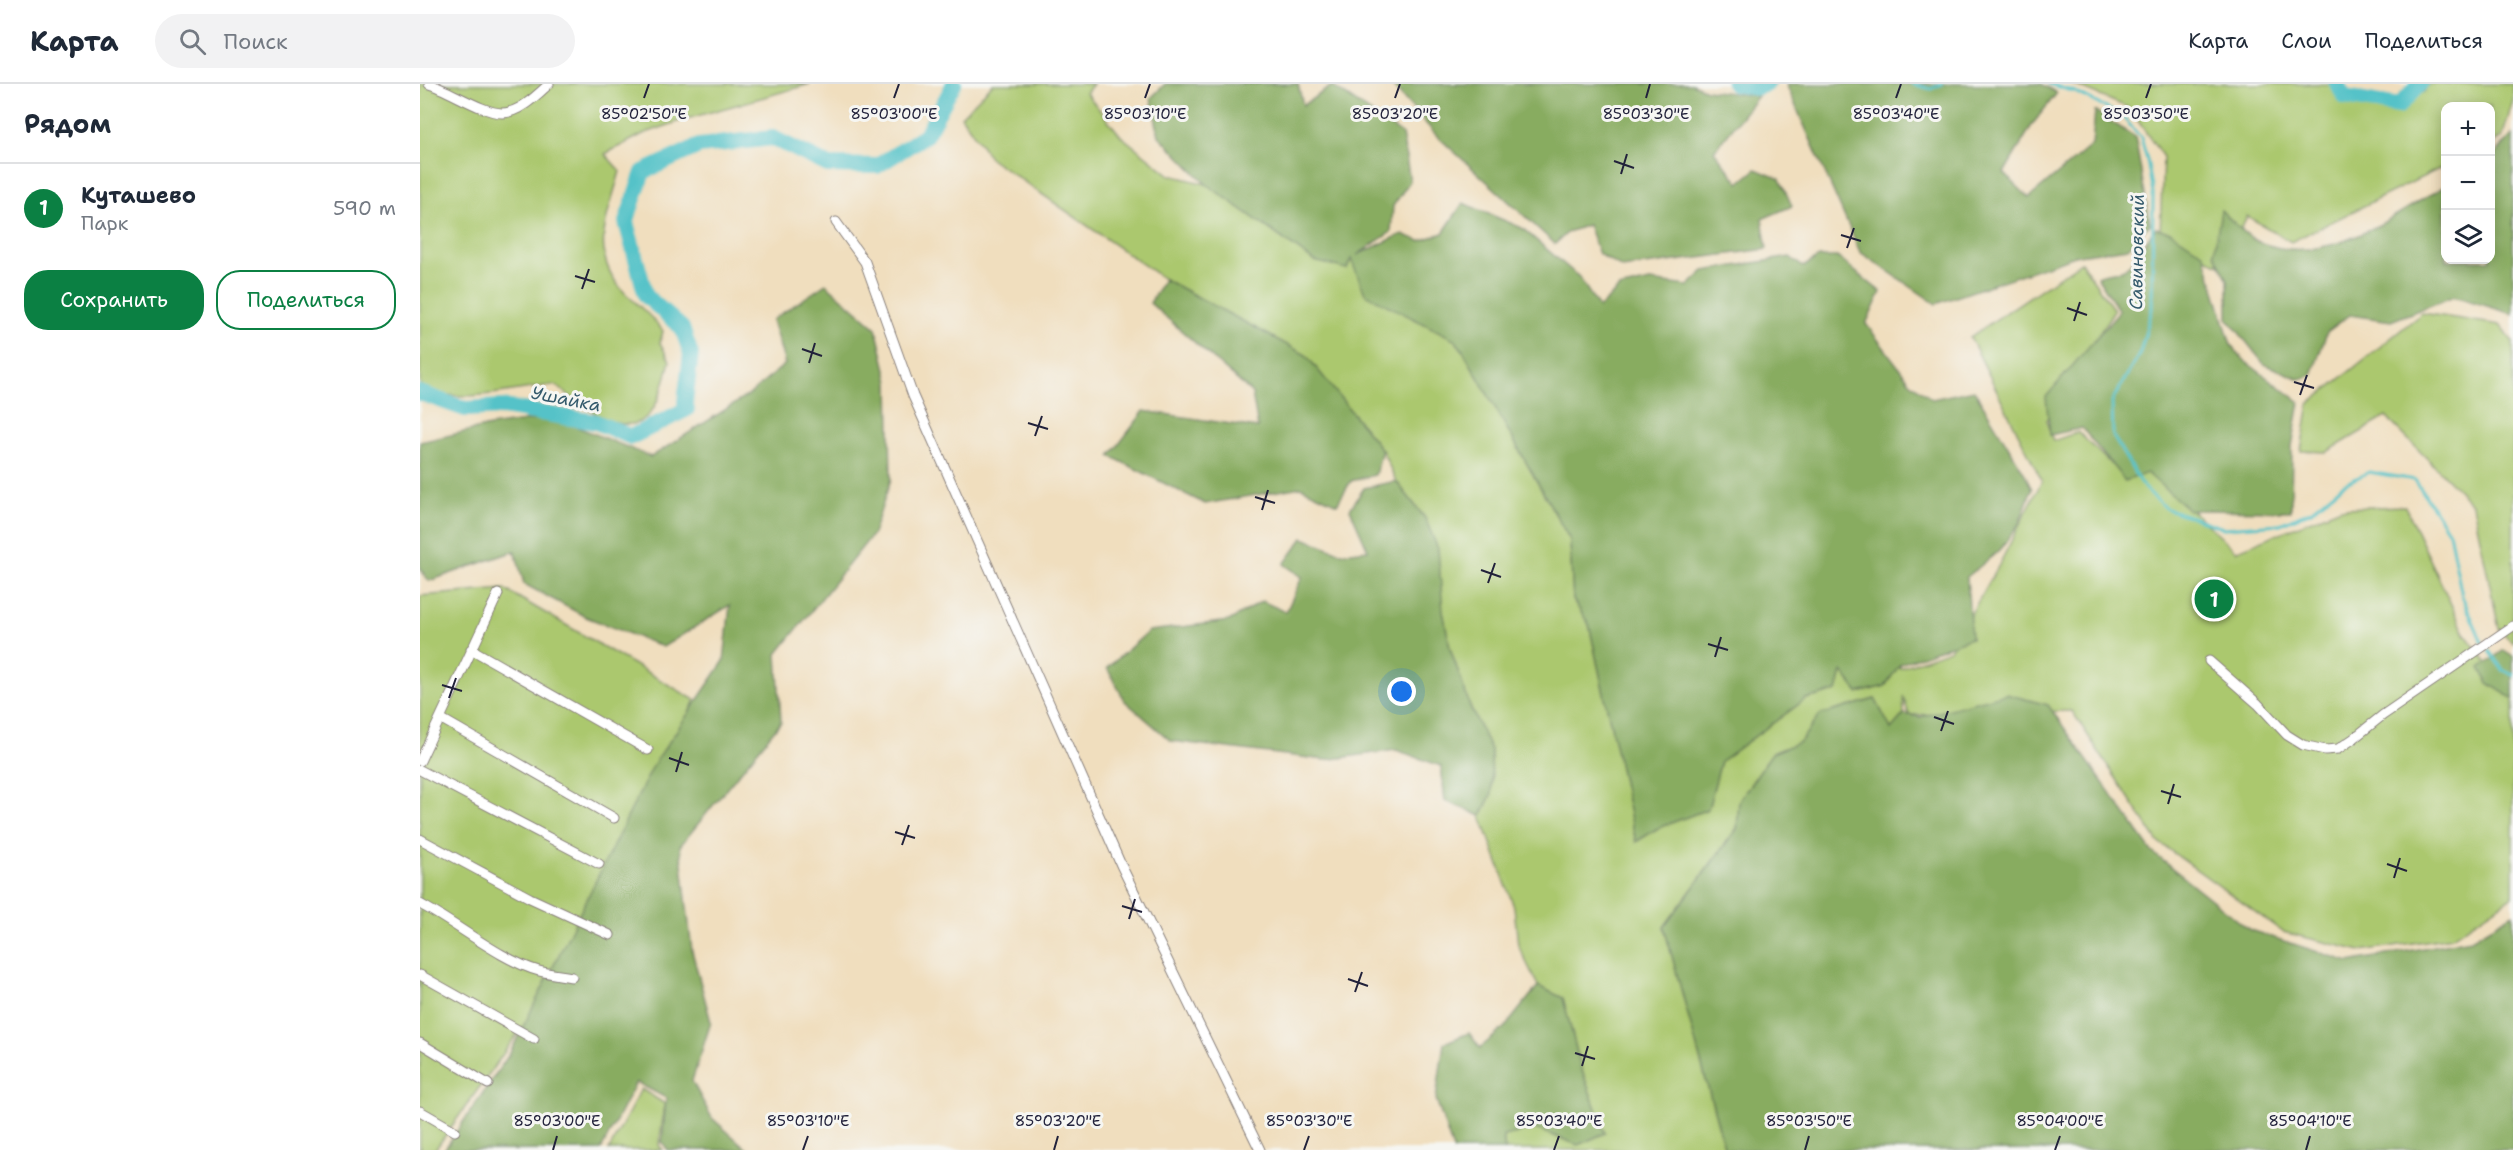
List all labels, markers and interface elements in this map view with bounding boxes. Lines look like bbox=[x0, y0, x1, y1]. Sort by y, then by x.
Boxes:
search box bbox=[155, 14, 575, 68]
text: Карта bbox=[30, 22, 119, 60]
icon: search bbox=[176, 25, 209, 58]
text: Поиск bbox=[224, 27, 288, 56]
text: Карта bbox=[2188, 27, 2248, 55]
text: Слои bbox=[2281, 27, 2332, 55]
text: Поделиться bbox=[2365, 27, 2483, 55]
map controls bbox=[2441, 102, 2495, 264]
button: + bbox=[2441, 102, 2495, 156]
text: 85°02'50"E bbox=[601, 104, 687, 124]
text: 85°03'00"E bbox=[851, 104, 937, 124]
text: 85°03'10"E bbox=[1104, 104, 1186, 124]
text: 85°03'20"E bbox=[1352, 104, 1438, 124]
text: 85°03'30"E bbox=[1603, 104, 1689, 124]
text: 85°03'40"E bbox=[1853, 104, 1939, 124]
text: 85°03'50"E bbox=[2103, 104, 2189, 124]
text: Рядом bbox=[24, 106, 111, 141]
button: − bbox=[2441, 156, 2495, 210]
text: Куташево bbox=[81, 181, 196, 210]
water label: Савиновский bbox=[2124, 194, 2150, 310]
text: 1 bbox=[39, 195, 48, 221]
text: 590 m bbox=[333, 195, 396, 221]
text: Парк bbox=[81, 210, 128, 236]
button: layers bbox=[2441, 210, 2495, 264]
button: Сохранить bbox=[24, 270, 204, 330]
button: Поделиться bbox=[216, 270, 396, 330]
water label: Ушайка bbox=[529, 381, 603, 417]
pin: 1 bbox=[2194, 576, 2234, 622]
your location bbox=[1387, 677, 1416, 706]
text: 85°03'00"E bbox=[514, 1111, 600, 1131]
text: 85°03'10"E bbox=[767, 1111, 849, 1131]
text: 85°03'20"E bbox=[1015, 1111, 1101, 1131]
text: 85°03'30"E bbox=[1266, 1111, 1352, 1131]
text: 85°03'40"E bbox=[1516, 1111, 1602, 1131]
text: 85°03'50"E bbox=[1766, 1111, 1852, 1131]
text: 85°04'00"E bbox=[2016, 1111, 2104, 1131]
text: 85°04'10"E bbox=[2268, 1111, 2352, 1131]

